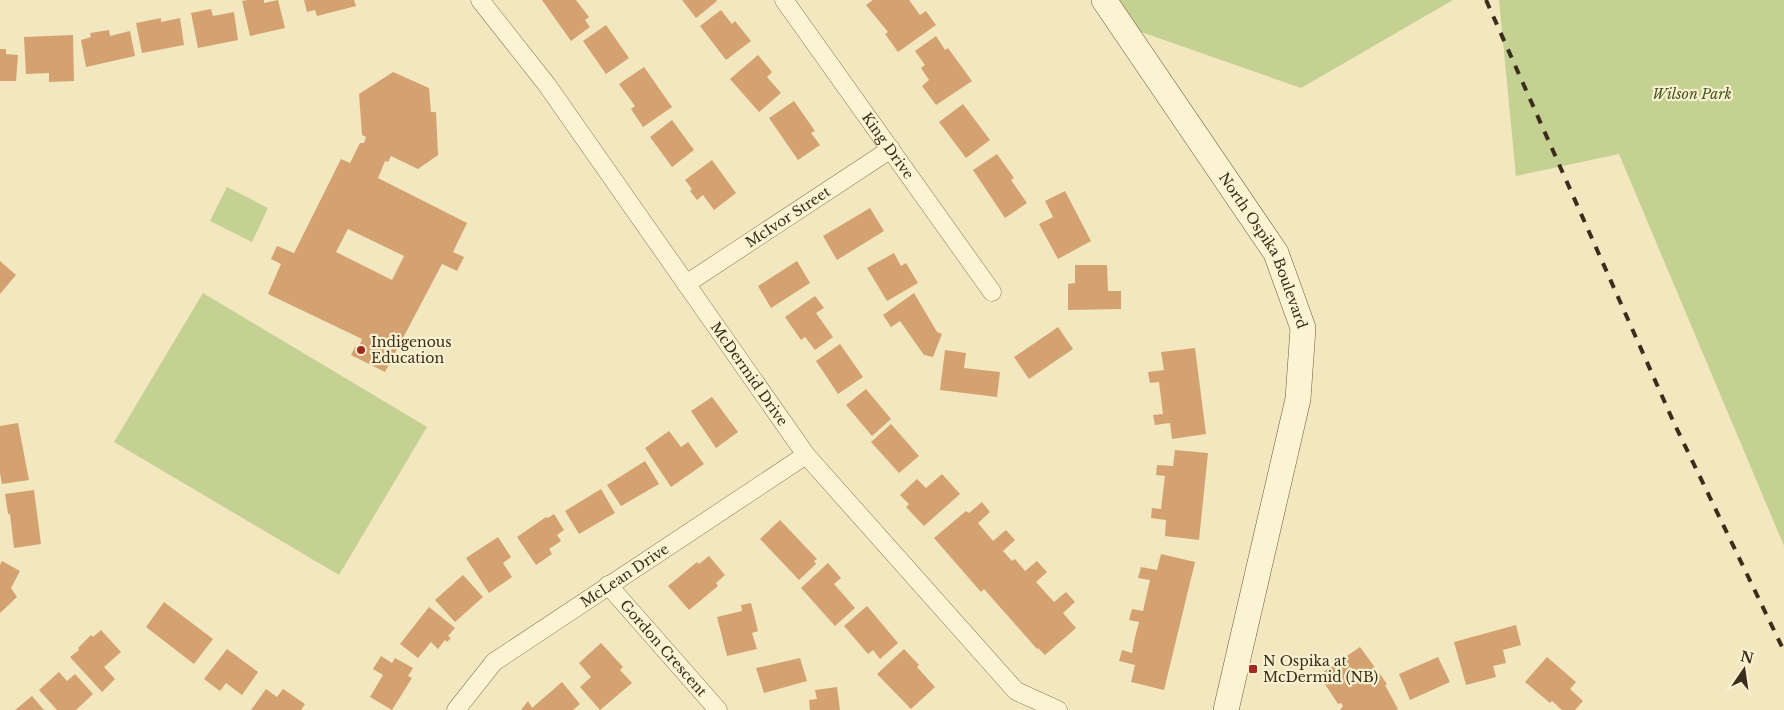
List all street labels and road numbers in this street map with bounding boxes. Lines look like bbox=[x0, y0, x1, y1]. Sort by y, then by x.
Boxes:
street label: King Drive bbox=[858, 109, 918, 183]
street label: North Ospika Boulevard bbox=[1215, 169, 1312, 331]
street label: McIvor Street bbox=[742, 182, 834, 251]
street label: McDermid Drive bbox=[707, 318, 792, 430]
street label: McLean Drive bbox=[577, 540, 672, 611]
street label: Gordon Crescent bbox=[616, 596, 711, 701]

